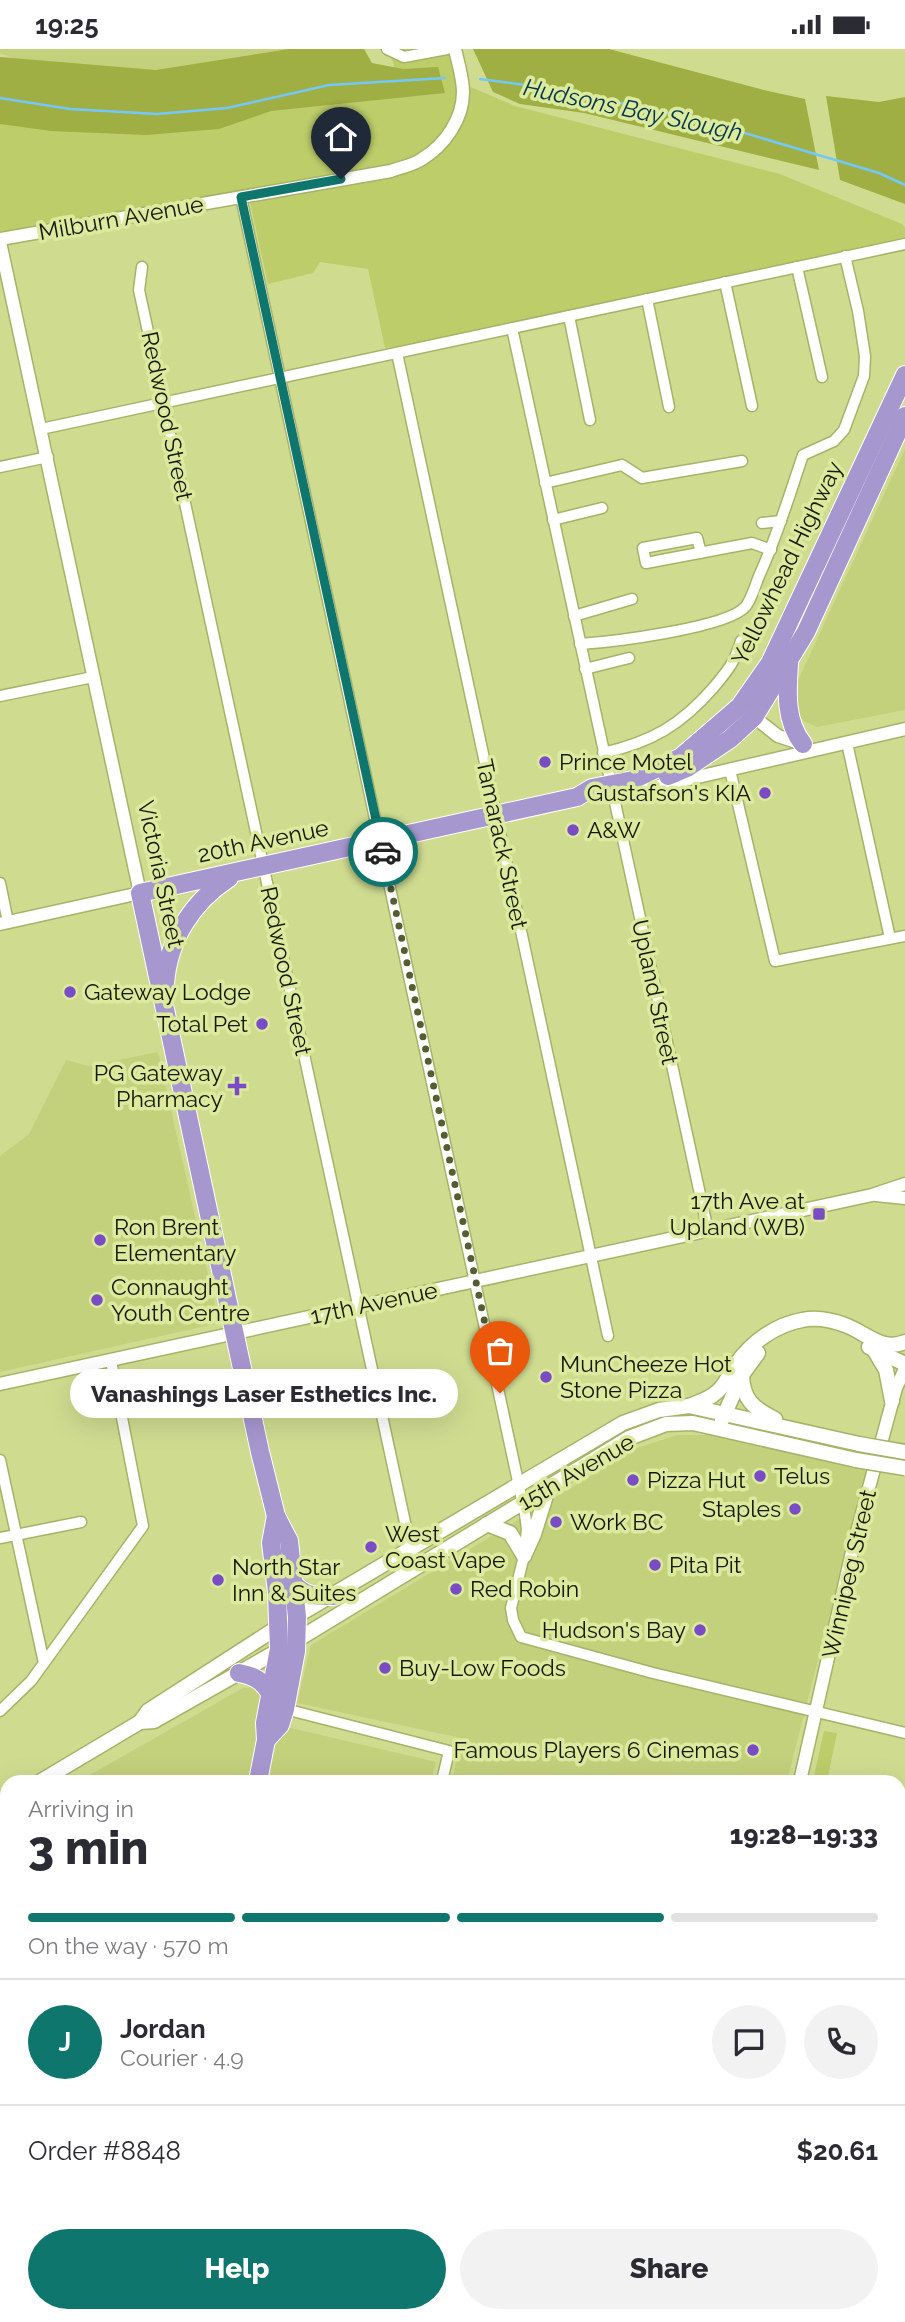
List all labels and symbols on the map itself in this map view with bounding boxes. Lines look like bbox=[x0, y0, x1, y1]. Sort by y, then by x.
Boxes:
water label: Hudsons Bay Slough bbox=[521, 72, 745, 147]
pin bbox=[311, 107, 371, 179]
street label: Milburn Avenue bbox=[37, 190, 205, 245]
street label: Redwood Street bbox=[136, 329, 199, 503]
street label: Yellowhead Highway bbox=[726, 457, 848, 669]
place label: Prince Motel bbox=[559, 748, 693, 775]
marker: Prince Motel bbox=[537, 754, 553, 770]
street label: Tamarack Street bbox=[471, 757, 534, 932]
place label: Gustafson's KIA bbox=[587, 779, 751, 806]
marker: Gustafson's KIA bbox=[757, 785, 773, 801]
street label: Victoria Street bbox=[133, 798, 190, 950]
street label: 20th Avenue bbox=[195, 813, 331, 868]
place label: A&W bbox=[587, 816, 641, 843]
courier bbox=[348, 817, 418, 887]
marker: A&W bbox=[565, 822, 581, 838]
street label: Redwood Street bbox=[255, 884, 318, 1058]
street label: Upland Street bbox=[627, 917, 684, 1067]
place label: Gateway Lodge bbox=[84, 978, 251, 1005]
marker: Gateway Lodge bbox=[62, 984, 78, 1000]
place label: Total Pet bbox=[156, 1010, 248, 1037]
marker: Total Pet bbox=[254, 1016, 270, 1032]
place label: PG Gateway Pharmacy bbox=[94, 1059, 223, 1112]
marker: PG Gateway Pharmacy bbox=[229, 1078, 245, 1094]
place label: 17th Ave at Upland (WB) bbox=[669, 1187, 805, 1240]
marker: 17th Ave at Upland (WB) bbox=[811, 1206, 827, 1222]
place label: Ron Brent Elementary bbox=[114, 1213, 236, 1266]
marker: Ron Brent Elementary bbox=[92, 1232, 108, 1248]
place label: Connaught Youth Centre bbox=[111, 1273, 250, 1326]
street label: 17th Avenue bbox=[308, 1276, 440, 1329]
marker: Connaught Youth Centre bbox=[89, 1292, 105, 1308]
pin bbox=[470, 1321, 530, 1393]
place label: MunCheeze Hot Stone Pizza bbox=[560, 1350, 732, 1403]
callout: Vanashings Laser Esthetics Inc. bbox=[70, 1369, 458, 1417]
marker: MunCheeze Hot Stone Pizza bbox=[538, 1369, 554, 1385]
street label: 15th Avenue bbox=[513, 1428, 639, 1516]
place label: Telus bbox=[774, 1462, 830, 1489]
place label: Pizza Hut bbox=[647, 1466, 746, 1493]
marker: Telus bbox=[752, 1468, 768, 1484]
marker: Pizza Hut bbox=[625, 1472, 641, 1488]
street label: Winnipeg Street bbox=[816, 1487, 881, 1661]
place label: Staples bbox=[702, 1495, 781, 1522]
marker: Staples bbox=[787, 1501, 803, 1517]
place label: Work BC bbox=[570, 1508, 664, 1535]
marker: Work BC bbox=[548, 1514, 564, 1530]
place label: West Coast Vape bbox=[385, 1520, 506, 1573]
marker: West Coast Vape bbox=[363, 1539, 379, 1555]
place label: Pita Pit bbox=[669, 1551, 742, 1578]
place label: North Star Inn & Suites bbox=[232, 1553, 356, 1606]
marker: Pita Pit bbox=[647, 1557, 663, 1573]
marker: North Star Inn & Suites bbox=[210, 1572, 226, 1588]
place label: Red Robin bbox=[470, 1575, 579, 1602]
marker: Red Robin bbox=[448, 1581, 464, 1597]
place label: Hudson's Bay bbox=[542, 1616, 686, 1643]
marker: Hudson's Bay bbox=[692, 1622, 708, 1638]
place label: Buy-Low Foods bbox=[399, 1654, 566, 1681]
marker: Buy-Low Foods bbox=[377, 1660, 393, 1676]
place label: Famous Players 6 Cinemas bbox=[453, 1736, 739, 1763]
marker: Famous Players 6 Cinemas bbox=[745, 1742, 761, 1758]

